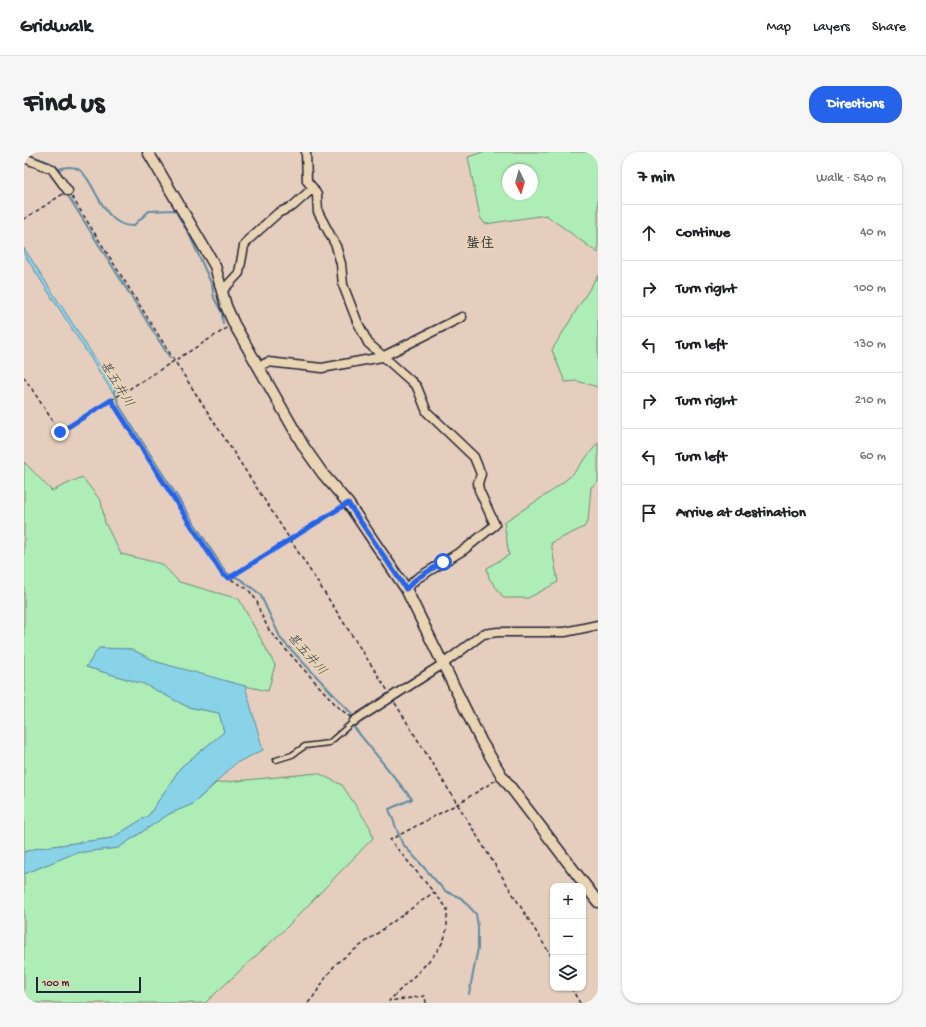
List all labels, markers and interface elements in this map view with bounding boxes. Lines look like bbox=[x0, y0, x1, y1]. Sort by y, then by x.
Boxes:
text: Gridwalk bbox=[20, 16, 92, 39]
text: Map bbox=[767, 19, 791, 36]
text: Layers bbox=[813, 19, 850, 36]
text: Share bbox=[872, 19, 906, 36]
button: Directions bbox=[809, 86, 902, 123]
text: Find us bbox=[24, 88, 104, 121]
north arrow bbox=[502, 164, 538, 200]
text: 7 min bbox=[638, 168, 675, 188]
text: Walk · 540 m bbox=[816, 171, 886, 186]
icon: ahead bbox=[638, 222, 660, 244]
text: Continue bbox=[676, 224, 730, 242]
text: 40 m bbox=[860, 225, 886, 240]
district label: 蜑住 bbox=[466, 236, 494, 253]
icon: right bbox=[638, 278, 660, 300]
text: Turn right bbox=[676, 280, 736, 298]
text: 100 m bbox=[854, 281, 886, 296]
icon: left bbox=[638, 334, 660, 356]
text: Turn left bbox=[676, 336, 727, 354]
text: 130 m bbox=[854, 337, 886, 352]
water label: 甚五井川 bbox=[96, 358, 137, 410]
icon: right bbox=[638, 390, 660, 412]
text: Turn right bbox=[676, 392, 736, 410]
text: 210 m bbox=[855, 393, 886, 408]
route end bbox=[51, 423, 69, 441]
icon: left bbox=[638, 446, 660, 468]
text: Turn left bbox=[676, 448, 727, 466]
text: 60 m bbox=[860, 449, 886, 464]
icon: arrive bbox=[638, 502, 660, 524]
text: Arrive at destination bbox=[676, 504, 806, 522]
route start bbox=[434, 553, 452, 571]
water label: 甚五井川 bbox=[283, 630, 330, 679]
map controls bbox=[550, 883, 586, 991]
button: + bbox=[550, 883, 586, 919]
button: − bbox=[550, 919, 586, 955]
button: layers bbox=[550, 955, 586, 991]
scale bar bbox=[36, 975, 141, 994]
text: 100 m bbox=[42, 978, 69, 990]

